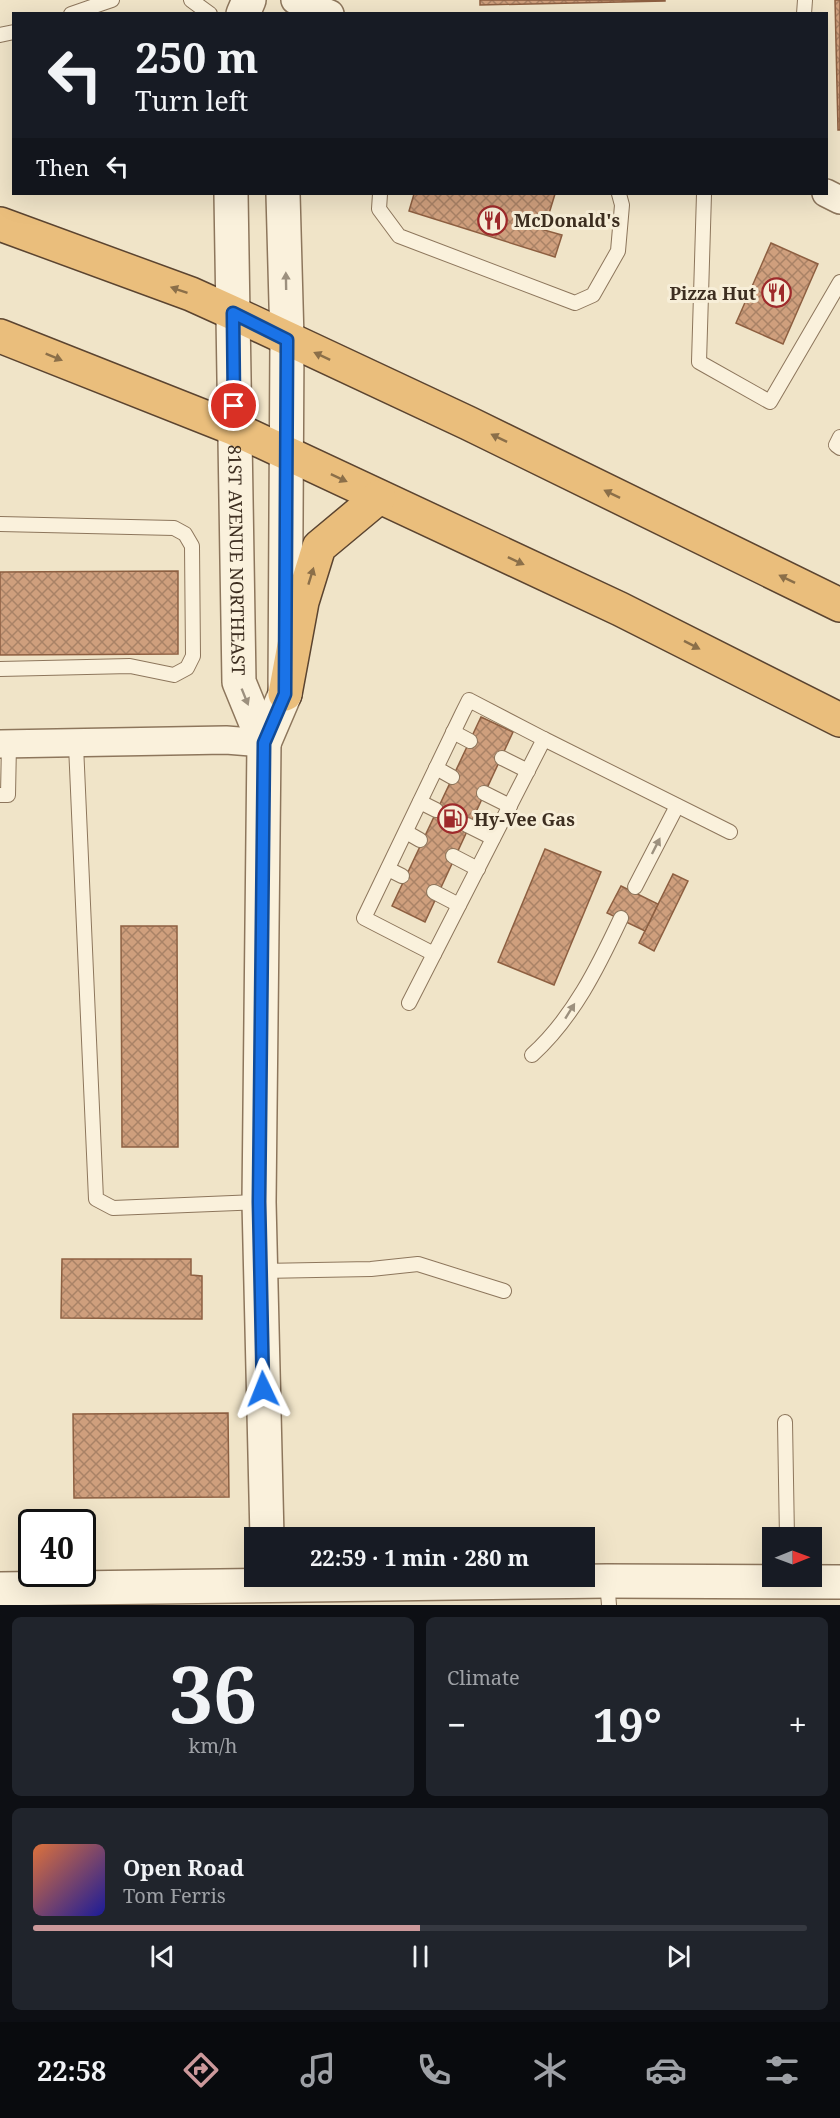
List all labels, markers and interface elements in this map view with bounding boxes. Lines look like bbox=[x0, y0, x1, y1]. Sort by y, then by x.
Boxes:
text: 250 m bbox=[135, 28, 259, 85]
icon: left bbox=[36, 36, 114, 114]
text: Turn left bbox=[135, 82, 248, 119]
icon: left bbox=[101, 150, 134, 183]
text: Then bbox=[36, 152, 89, 182]
restaurant icon: McDonald's bbox=[477, 204, 509, 236]
place label: McDonald's bbox=[514, 208, 621, 232]
one-way arrow bbox=[281, 272, 291, 291]
restaurant icon: Pizza Hut bbox=[761, 277, 793, 309]
place label: Pizza Hut bbox=[670, 281, 756, 305]
one-way arrow bbox=[170, 285, 188, 294]
one-way arrow bbox=[313, 351, 331, 361]
one-way arrow bbox=[46, 352, 64, 362]
pin bbox=[208, 380, 259, 431]
icon: arrive bbox=[217, 389, 250, 422]
one-way arrow bbox=[491, 434, 508, 443]
street label: 81ST AVENUE NORTHEAST bbox=[223, 444, 251, 676]
one-way arrow bbox=[331, 474, 348, 483]
one-way arrow bbox=[604, 489, 621, 498]
one-way arrow bbox=[508, 556, 525, 565]
one-way arrow bbox=[306, 567, 316, 585]
one-way arrow bbox=[779, 575, 796, 584]
one-way arrow bbox=[683, 640, 700, 650]
one-way arrow bbox=[240, 688, 250, 706]
fuel station icon: Hy-Vee Gas bbox=[437, 803, 469, 835]
place label: Hy-Vee Gas bbox=[474, 807, 575, 831]
one-way arrow bbox=[651, 838, 661, 855]
one-way arrow bbox=[564, 1003, 575, 1019]
position arrow bbox=[231, 1357, 295, 1421]
speed limit sign: 40 bbox=[18, 1509, 96, 1587]
north arrow bbox=[762, 1527, 822, 1587]
map controls bbox=[762, 1527, 822, 1587]
text: 22:59 · 1 min · 280 m bbox=[310, 1542, 529, 1572]
text: 36 bbox=[169, 1640, 257, 1746]
text: Climate bbox=[447, 1664, 520, 1691]
text: 19° bbox=[593, 1694, 662, 1755]
text: − bbox=[447, 1702, 466, 1747]
text: + bbox=[789, 1702, 807, 1747]
text: km/h bbox=[188, 1732, 238, 1759]
text: Open Road bbox=[123, 1852, 244, 1882]
text: Tom Ferris bbox=[123, 1882, 226, 1909]
icon: previous bbox=[146, 1940, 179, 1973]
icon: pause bbox=[404, 1940, 437, 1973]
icon: next bbox=[662, 1940, 695, 1973]
icon: directions bbox=[180, 2049, 222, 2091]
icon: music bbox=[297, 2049, 339, 2091]
icon: phone bbox=[413, 2049, 455, 2091]
icon: climate bbox=[529, 2049, 571, 2091]
icon: car bbox=[645, 2049, 687, 2091]
icon: filters bbox=[761, 2049, 803, 2091]
text: 22:58 bbox=[37, 2052, 106, 2089]

